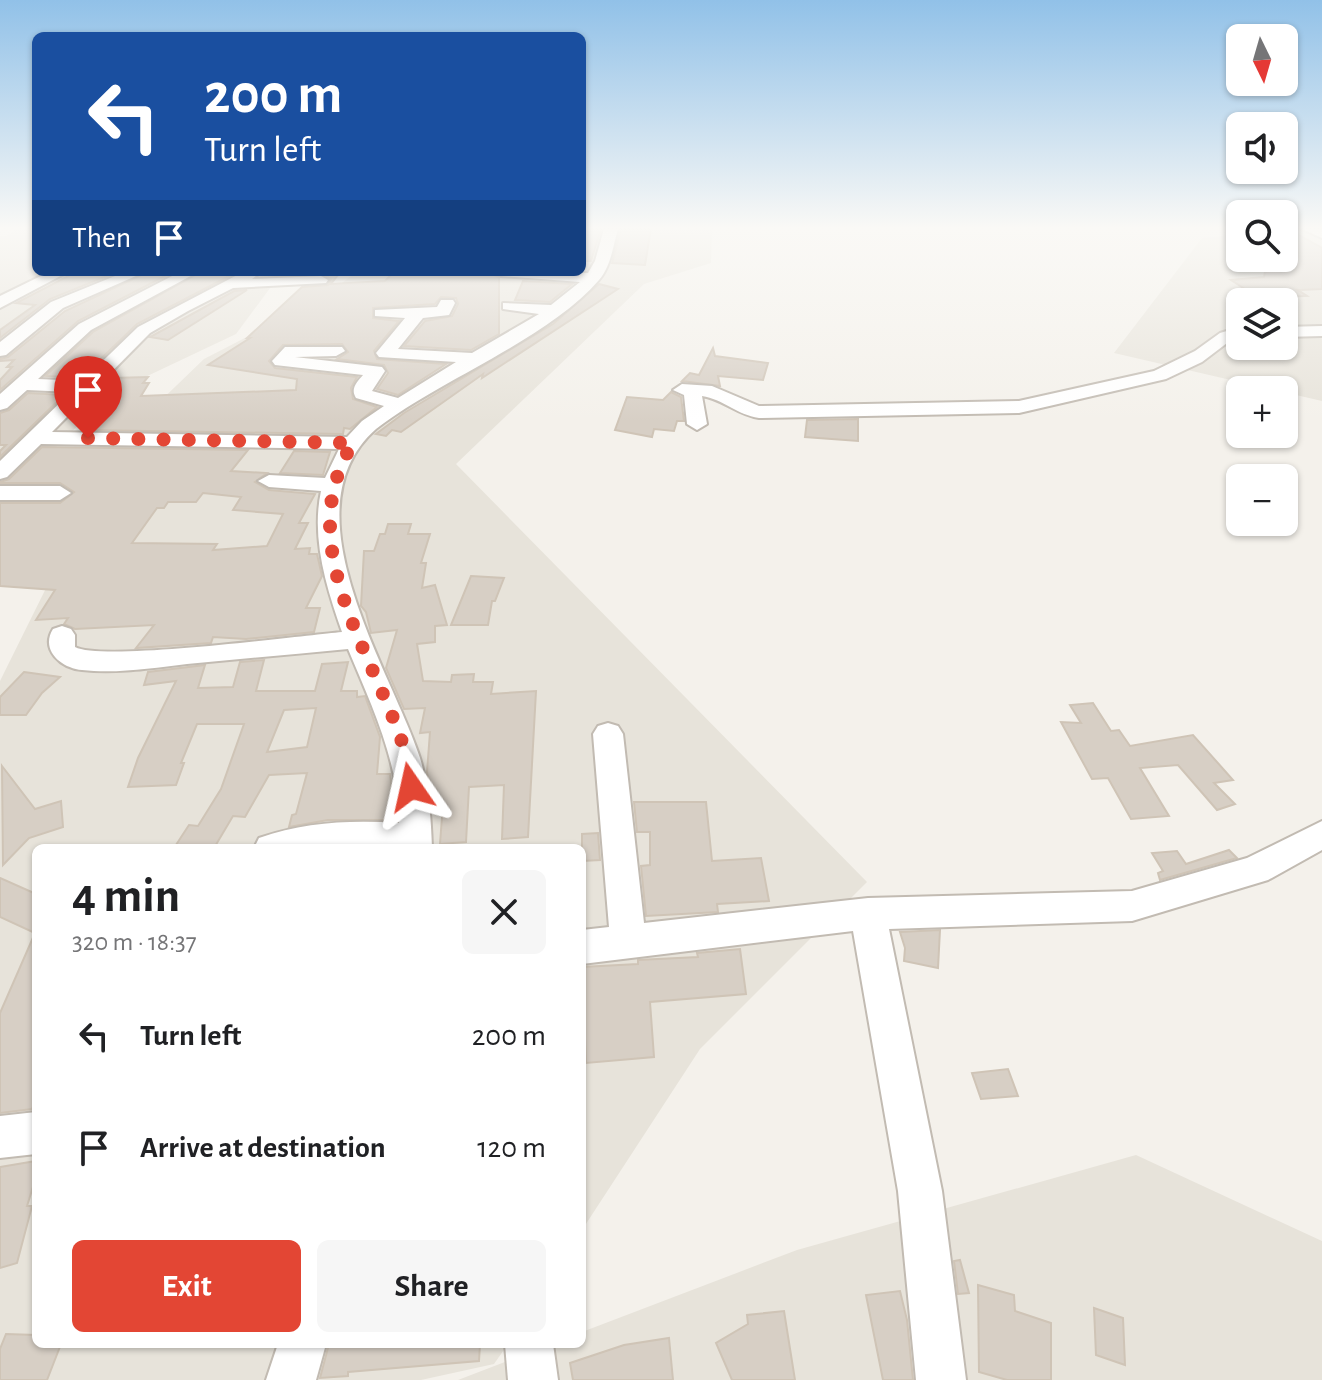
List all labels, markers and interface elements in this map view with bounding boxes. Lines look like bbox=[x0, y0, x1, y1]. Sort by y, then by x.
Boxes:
north arrow bbox=[1226, 24, 1298, 96]
map controls bbox=[1226, 24, 1298, 536]
icon: left bbox=[72, 64, 176, 168]
text: 200 m bbox=[204, 67, 342, 123]
button: sound bbox=[1226, 112, 1298, 184]
text: Turn left bbox=[204, 132, 321, 168]
button: search bbox=[1226, 200, 1298, 272]
icon: arrive bbox=[147, 216, 191, 260]
text: Then bbox=[72, 223, 131, 253]
button: layers bbox=[1226, 288, 1298, 360]
pin bbox=[54, 356, 122, 438]
icon: arrive bbox=[66, 368, 110, 412]
button: + bbox=[1226, 376, 1298, 448]
button: − bbox=[1226, 464, 1298, 536]
position arrow bbox=[369, 745, 453, 829]
button: close bbox=[462, 870, 546, 954]
text: 4 min bbox=[72, 873, 180, 921]
text: 320 m · 18:37 bbox=[72, 929, 197, 955]
icon: left bbox=[72, 1014, 116, 1058]
text: Turn left bbox=[140, 1021, 241, 1051]
text: 200 m bbox=[472, 1021, 546, 1051]
icon: arrive bbox=[72, 1126, 116, 1170]
text: Arrive at destination bbox=[140, 1133, 386, 1163]
text: 120 m bbox=[477, 1133, 546, 1163]
button: Exit bbox=[72, 1240, 301, 1332]
button: Share bbox=[317, 1240, 546, 1332]

